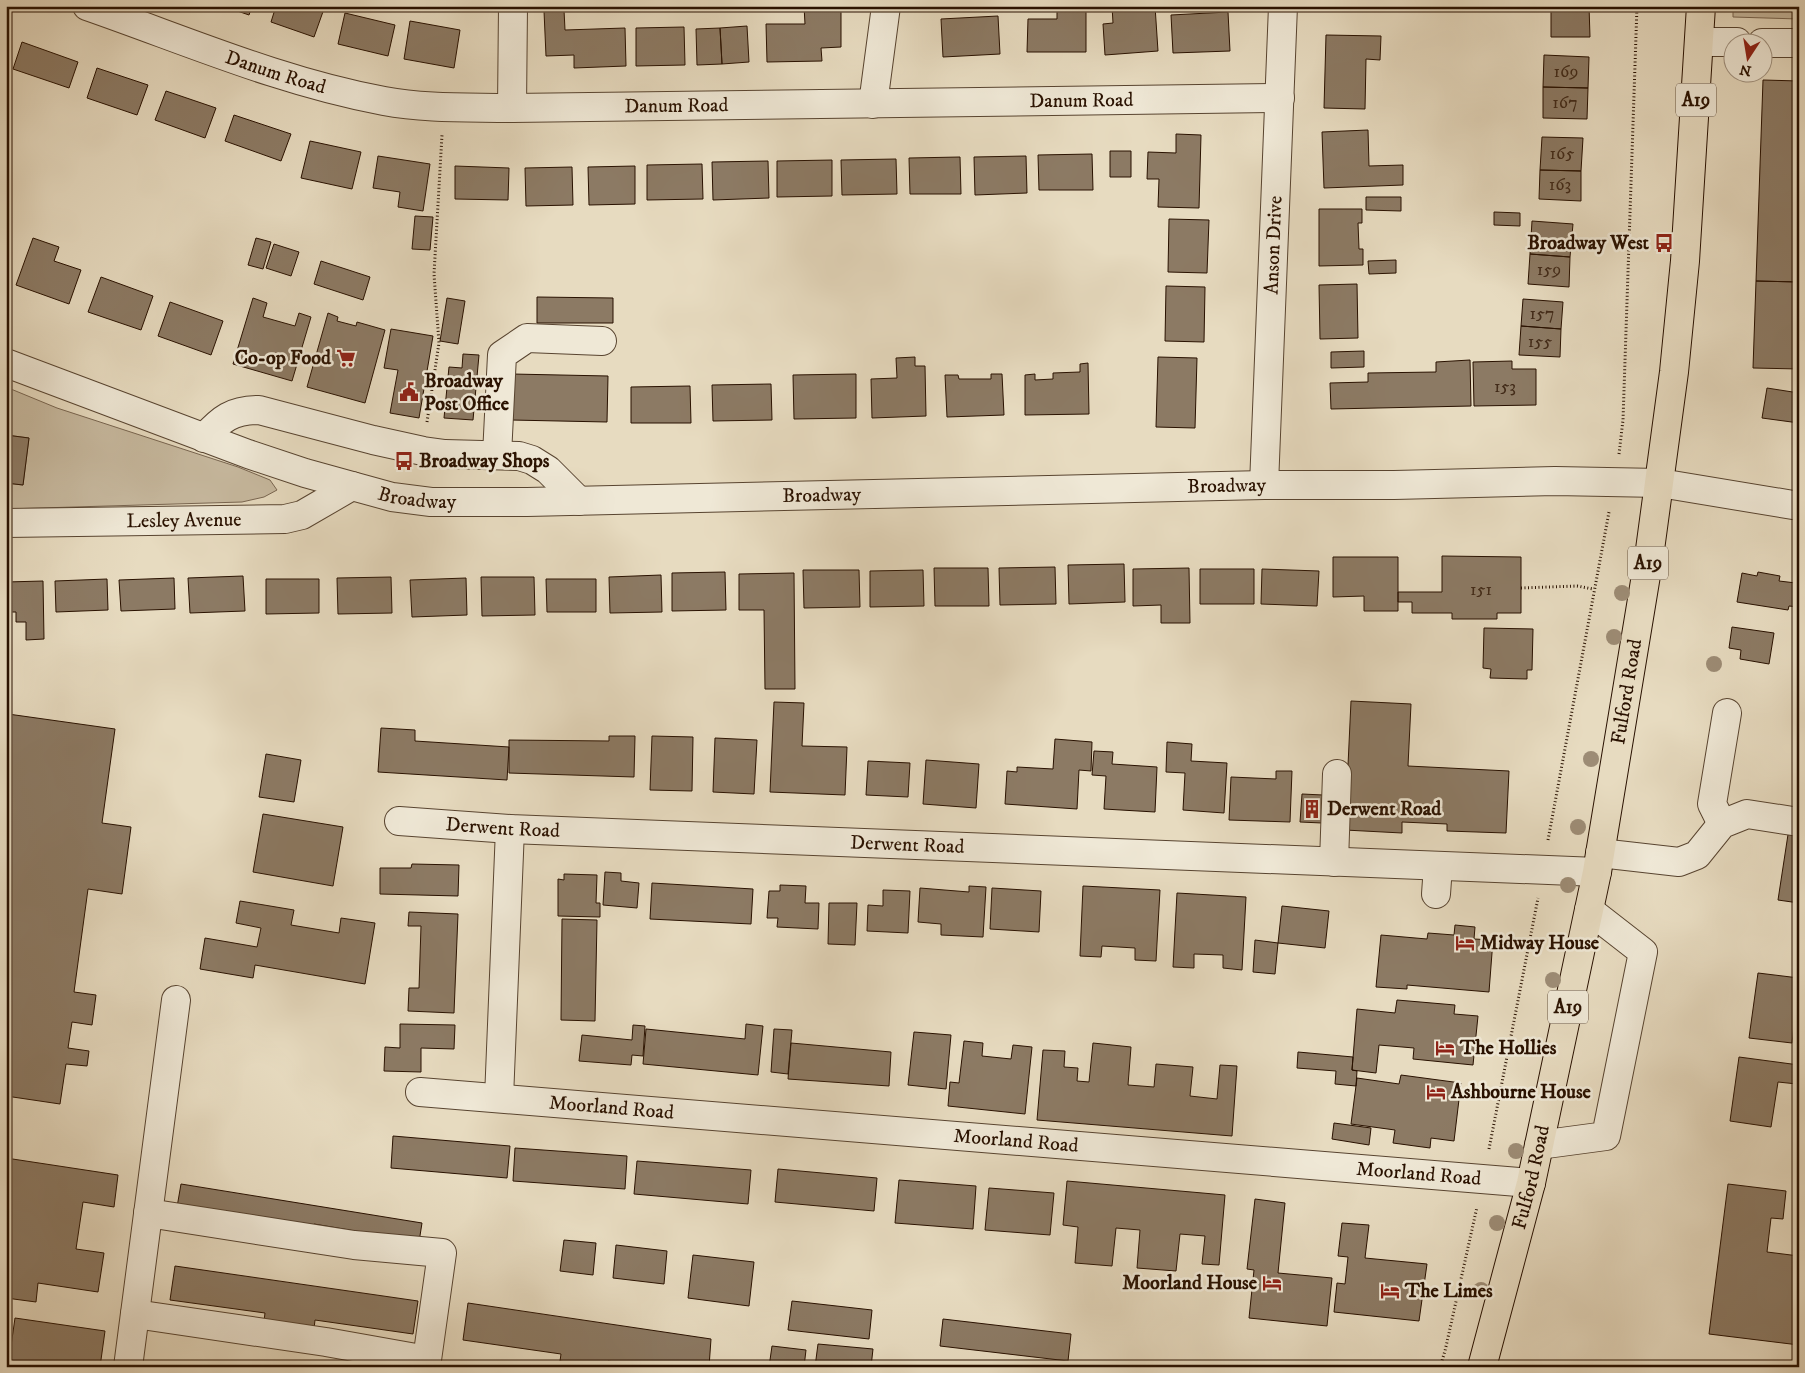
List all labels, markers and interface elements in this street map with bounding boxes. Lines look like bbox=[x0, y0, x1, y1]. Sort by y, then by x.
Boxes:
north arrow bbox=[1722, 32, 1772, 82]
street label: Danum Road bbox=[222, 45, 329, 100]
text: N bbox=[1738, 60, 1753, 80]
house number: 169 bbox=[1554, 61, 1578, 83]
road number: A19 bbox=[1676, 84, 1716, 116]
street label: Danum Road bbox=[1029, 87, 1134, 114]
house number: 167 bbox=[1552, 92, 1578, 114]
street label: Danum Road bbox=[624, 93, 729, 119]
house number: 165 bbox=[1550, 143, 1574, 165]
house number: 163 bbox=[1549, 174, 1571, 196]
street label: Anson Drive bbox=[1259, 195, 1288, 295]
place label: Broadway West bbox=[1527, 231, 1650, 256]
bus stop icon: Broadway West bbox=[1653, 232, 1675, 254]
house number: 159 bbox=[1537, 259, 1561, 281]
house number: 157 bbox=[1530, 303, 1554, 325]
house number: 155 bbox=[1528, 331, 1552, 353]
place label: Co-op Food bbox=[235, 346, 332, 371]
supermarket icon: Co-op Food bbox=[335, 347, 357, 369]
place label: Broadway Post Office bbox=[424, 369, 510, 417]
house number: 153 bbox=[1494, 376, 1516, 398]
public building icon: Broadway Post Office bbox=[398, 381, 420, 403]
place label: Broadway Shops bbox=[419, 449, 550, 474]
bus stop icon: Broadway Shops bbox=[393, 450, 415, 472]
street label: Broadway bbox=[1187, 472, 1267, 499]
street label: Broadway bbox=[375, 481, 457, 515]
street label: Broadway bbox=[782, 482, 862, 509]
street label: Lesley Avenue bbox=[126, 507, 242, 534]
road number: A19 bbox=[1628, 546, 1668, 580]
house number: 151 bbox=[1470, 579, 1492, 601]
street label: Fulford Road bbox=[1606, 637, 1648, 746]
place label: Derwent Road bbox=[1327, 797, 1442, 822]
building icon: Derwent Road bbox=[1301, 798, 1323, 820]
street label: Derwent Road bbox=[445, 812, 560, 843]
street label: Derwent Road bbox=[850, 830, 965, 859]
place label: Midway House bbox=[1480, 931, 1600, 956]
hotel icon: Midway House bbox=[1454, 932, 1476, 954]
road number: A19 bbox=[1548, 990, 1588, 1024]
place label: The Hollies bbox=[1459, 1036, 1557, 1061]
hotel icon: The Hollies bbox=[1434, 1037, 1456, 1059]
place label: Ashbourne House bbox=[1450, 1080, 1592, 1105]
hotel icon: Ashbourne House bbox=[1425, 1081, 1447, 1103]
street label: Moorland Road bbox=[548, 1090, 675, 1125]
street label: Moorland Road bbox=[953, 1123, 1080, 1158]
street label: Fulford Road bbox=[1507, 1123, 1555, 1232]
street label: Moorland Road bbox=[1355, 1156, 1482, 1191]
place label: Moorland House bbox=[1122, 1271, 1258, 1296]
hotel icon: Moorland House bbox=[1261, 1272, 1283, 1294]
place label: The Limes bbox=[1404, 1279, 1493, 1304]
hotel icon: The Limes bbox=[1379, 1280, 1401, 1302]

